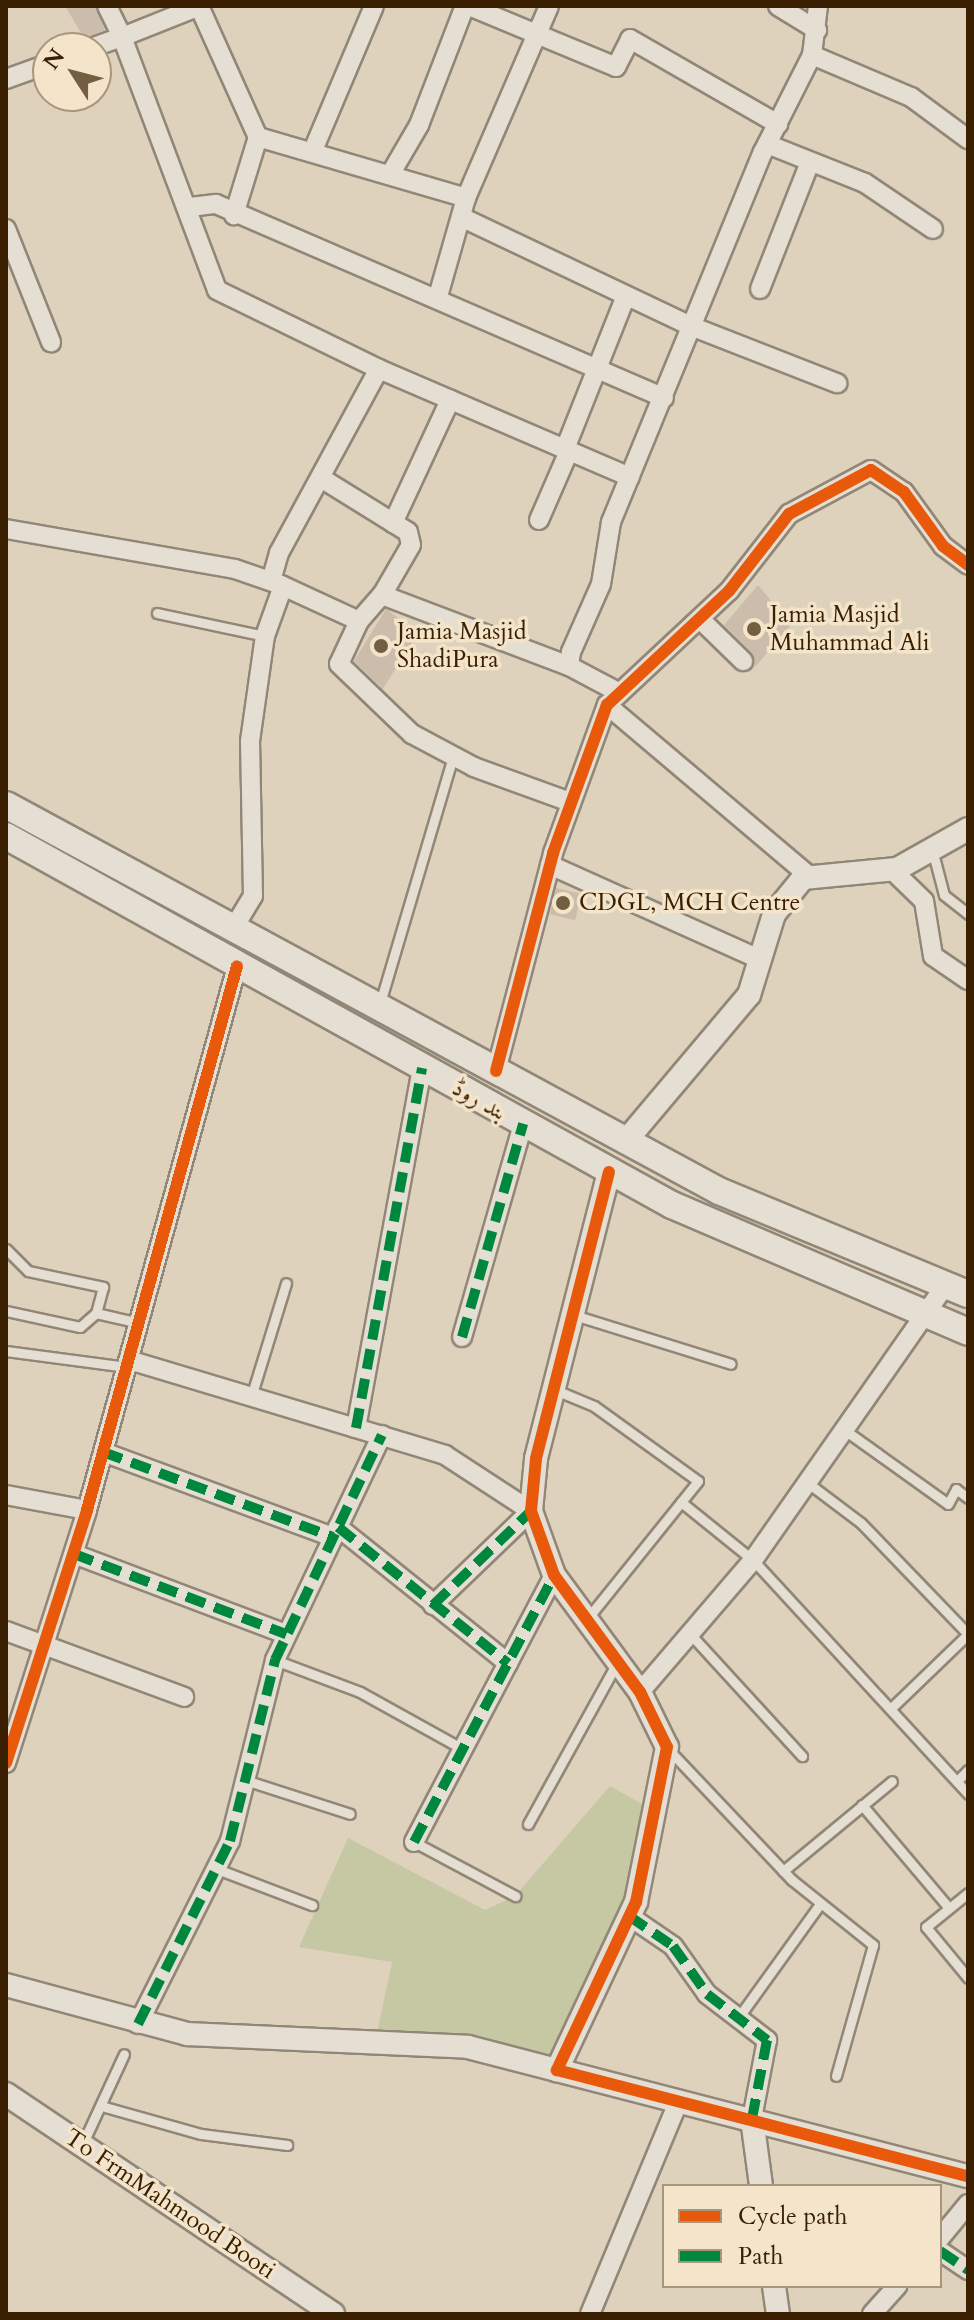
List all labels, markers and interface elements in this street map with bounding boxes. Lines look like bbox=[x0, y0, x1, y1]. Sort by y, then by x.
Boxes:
north arrow bbox=[32, 32, 112, 112]
text: N bbox=[36, 43, 72, 76]
place label: Jamia Masjid Muhammad Ali bbox=[770, 601, 929, 657]
place label: Jamia Masjid ShadiPura bbox=[397, 618, 527, 674]
marker: Jamia Masjid Muhammad Ali bbox=[745, 620, 763, 638]
marker: Jamia Masjid ShadiPura bbox=[372, 637, 390, 655]
place label: CDGL, MCH Centre bbox=[579, 889, 800, 917]
marker: CDGL, MCH Centre bbox=[554, 894, 572, 912]
street label: بند روڈ bbox=[447, 1073, 511, 1127]
street label: To FrmMahmood Booti bbox=[59, 2123, 281, 2285]
legend bbox=[662, 2184, 942, 2288]
text: Cycle path bbox=[738, 2200, 847, 2233]
text: Path bbox=[738, 2240, 783, 2273]

